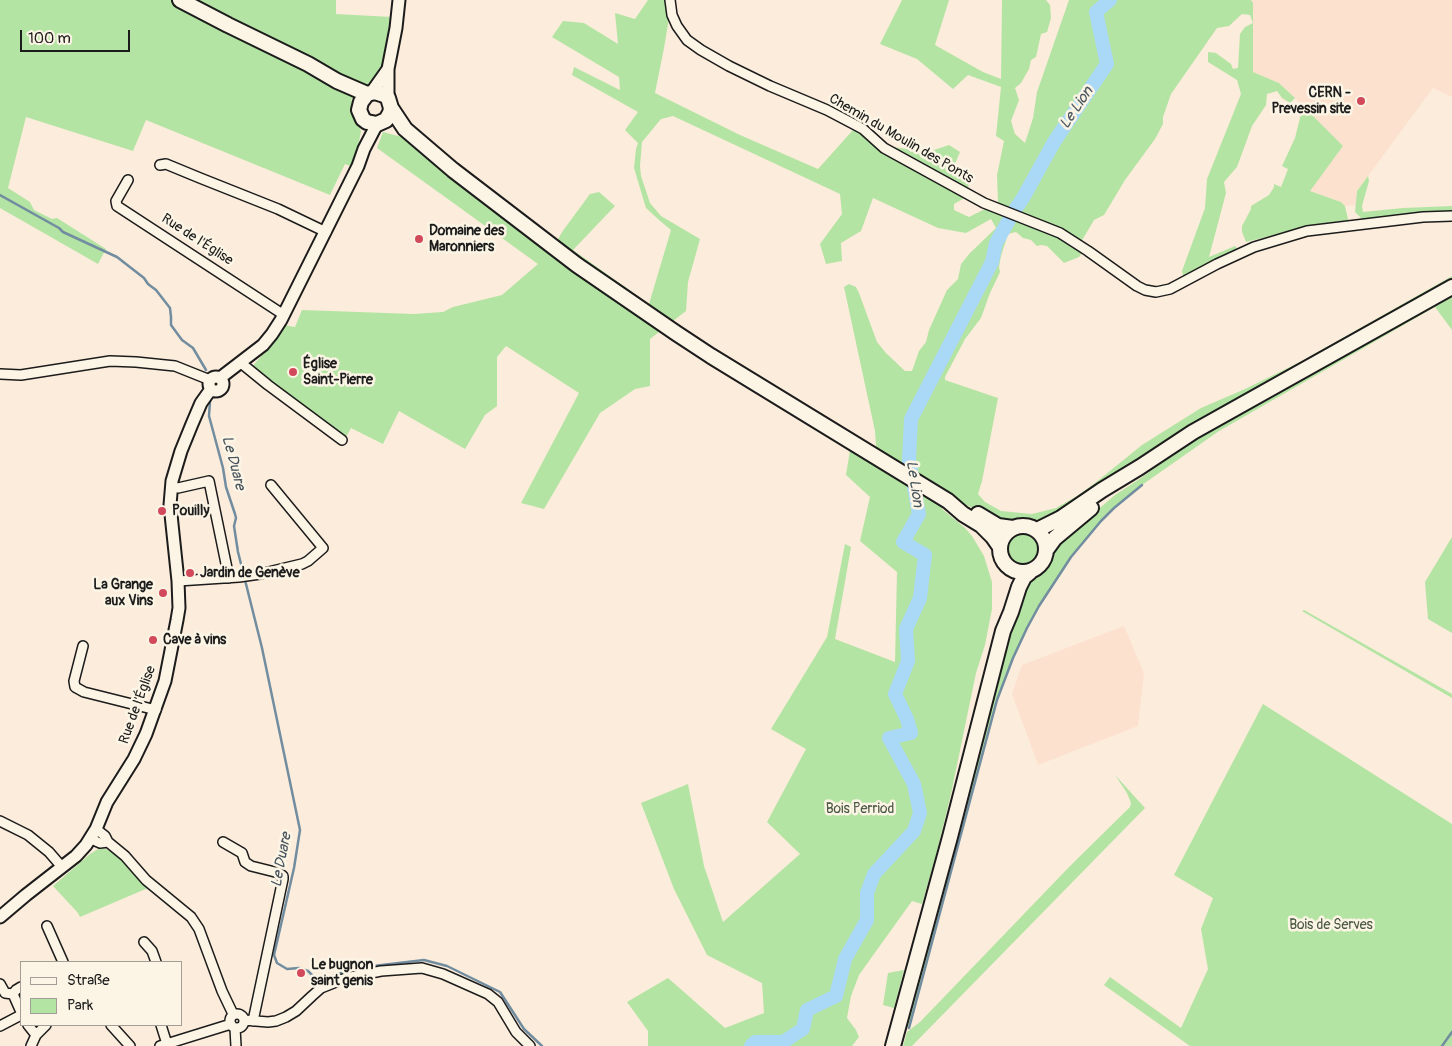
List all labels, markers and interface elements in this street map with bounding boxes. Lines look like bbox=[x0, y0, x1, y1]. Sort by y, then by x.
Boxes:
scale bar bbox=[22, 20, 132, 52]
text: 100 m bbox=[28, 29, 71, 48]
water label: Le Lion bbox=[1056, 84, 1098, 132]
place label: CERN - Prevessin site bbox=[1272, 85, 1351, 118]
street label: Chemin du Moulin des Ponts bbox=[826, 91, 976, 187]
marker: CERN - Prevessin site bbox=[1355, 95, 1367, 107]
street label: Rue de l'Église bbox=[158, 211, 236, 269]
place label: Domaine des Maronniers bbox=[429, 223, 504, 256]
marker: Domaine des Maronniers bbox=[413, 233, 425, 245]
place label: Église Saint-Pierre bbox=[303, 356, 373, 388]
marker: Église Saint-Pierre bbox=[287, 366, 299, 378]
water label: Le Duare bbox=[217, 434, 249, 492]
water label: Le Lion bbox=[901, 460, 927, 508]
place label: Pouilly bbox=[172, 503, 209, 519]
marker: Pouilly bbox=[156, 505, 168, 517]
place label: Jardin de Genève bbox=[200, 565, 300, 581]
marker: Jardin de Genève bbox=[184, 567, 196, 579]
place label: La Grange aux Vins bbox=[93, 577, 153, 610]
marker: La Grange aux Vins bbox=[157, 587, 169, 599]
place label: Cave à vins bbox=[163, 632, 226, 648]
marker: Cave à vins bbox=[147, 634, 159, 646]
street label: Rue de l'Église bbox=[116, 664, 160, 746]
park label: Bois Perriod bbox=[826, 801, 894, 817]
water label: Le Duare bbox=[268, 831, 296, 889]
park label: Bois de Serves bbox=[1289, 917, 1373, 933]
place label: Le bugnon saint genis bbox=[311, 957, 373, 990]
legend bbox=[20, 961, 182, 1026]
marker: Le bugnon saint genis bbox=[295, 967, 307, 979]
text: Straße bbox=[67, 971, 110, 990]
text: Park bbox=[67, 996, 93, 1015]

